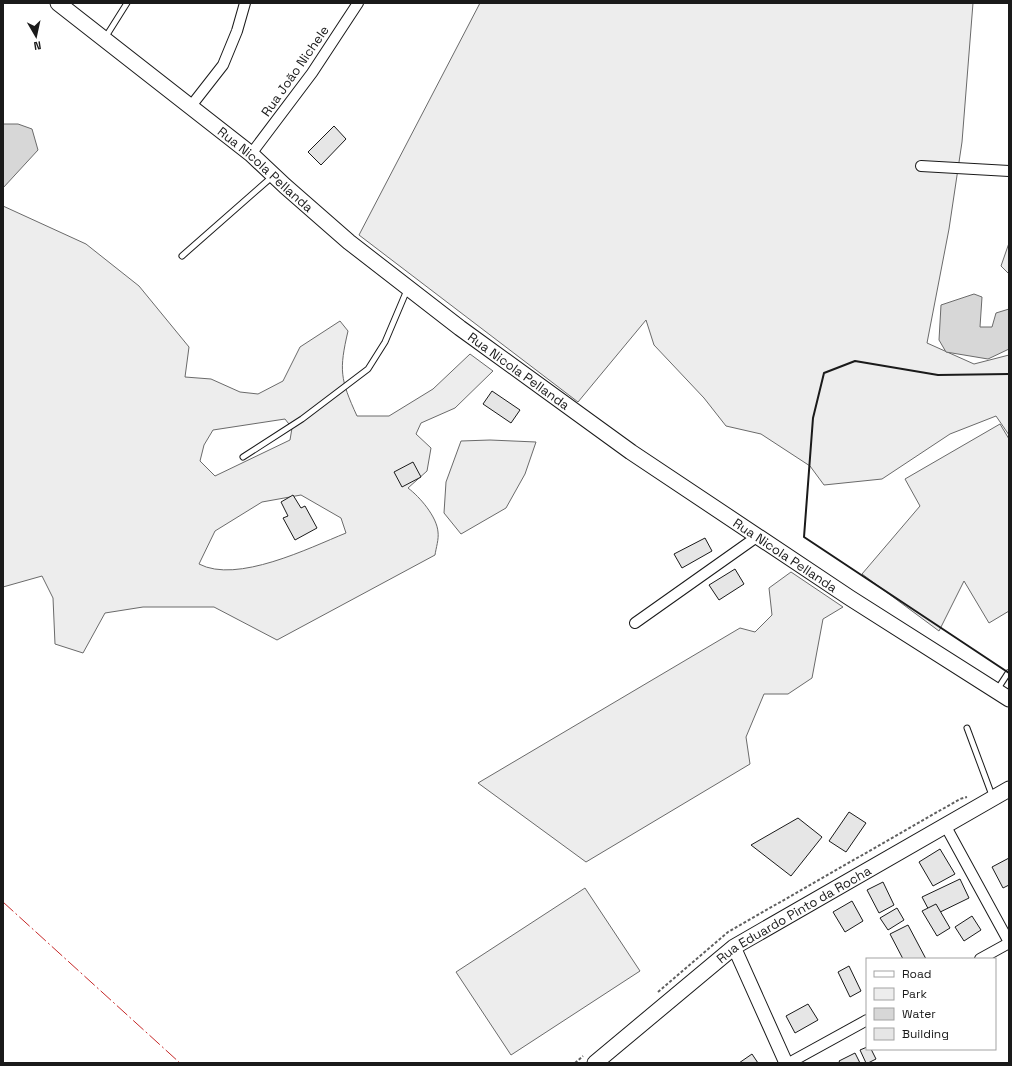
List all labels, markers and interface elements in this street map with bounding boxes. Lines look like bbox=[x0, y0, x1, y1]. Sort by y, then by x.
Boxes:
north arrow bbox=[16, 16, 56, 56]
street label: Rua João Nichele bbox=[257, 22, 333, 120]
text: N bbox=[33, 38, 42, 53]
street label: Rua Nicola Pellanda bbox=[214, 123, 317, 216]
street label: Rua Nicola Pellanda bbox=[465, 328, 574, 414]
street label: Rua Nicola Pellanda bbox=[730, 514, 841, 596]
street label: Rua Eduardo Pinto da Rocha bbox=[713, 861, 874, 967]
legend bbox=[866, 958, 996, 1050]
text: Road bbox=[902, 966, 931, 982]
text: Park bbox=[902, 986, 927, 1002]
text: Water bbox=[902, 1006, 936, 1022]
text: Building bbox=[902, 1026, 949, 1042]

